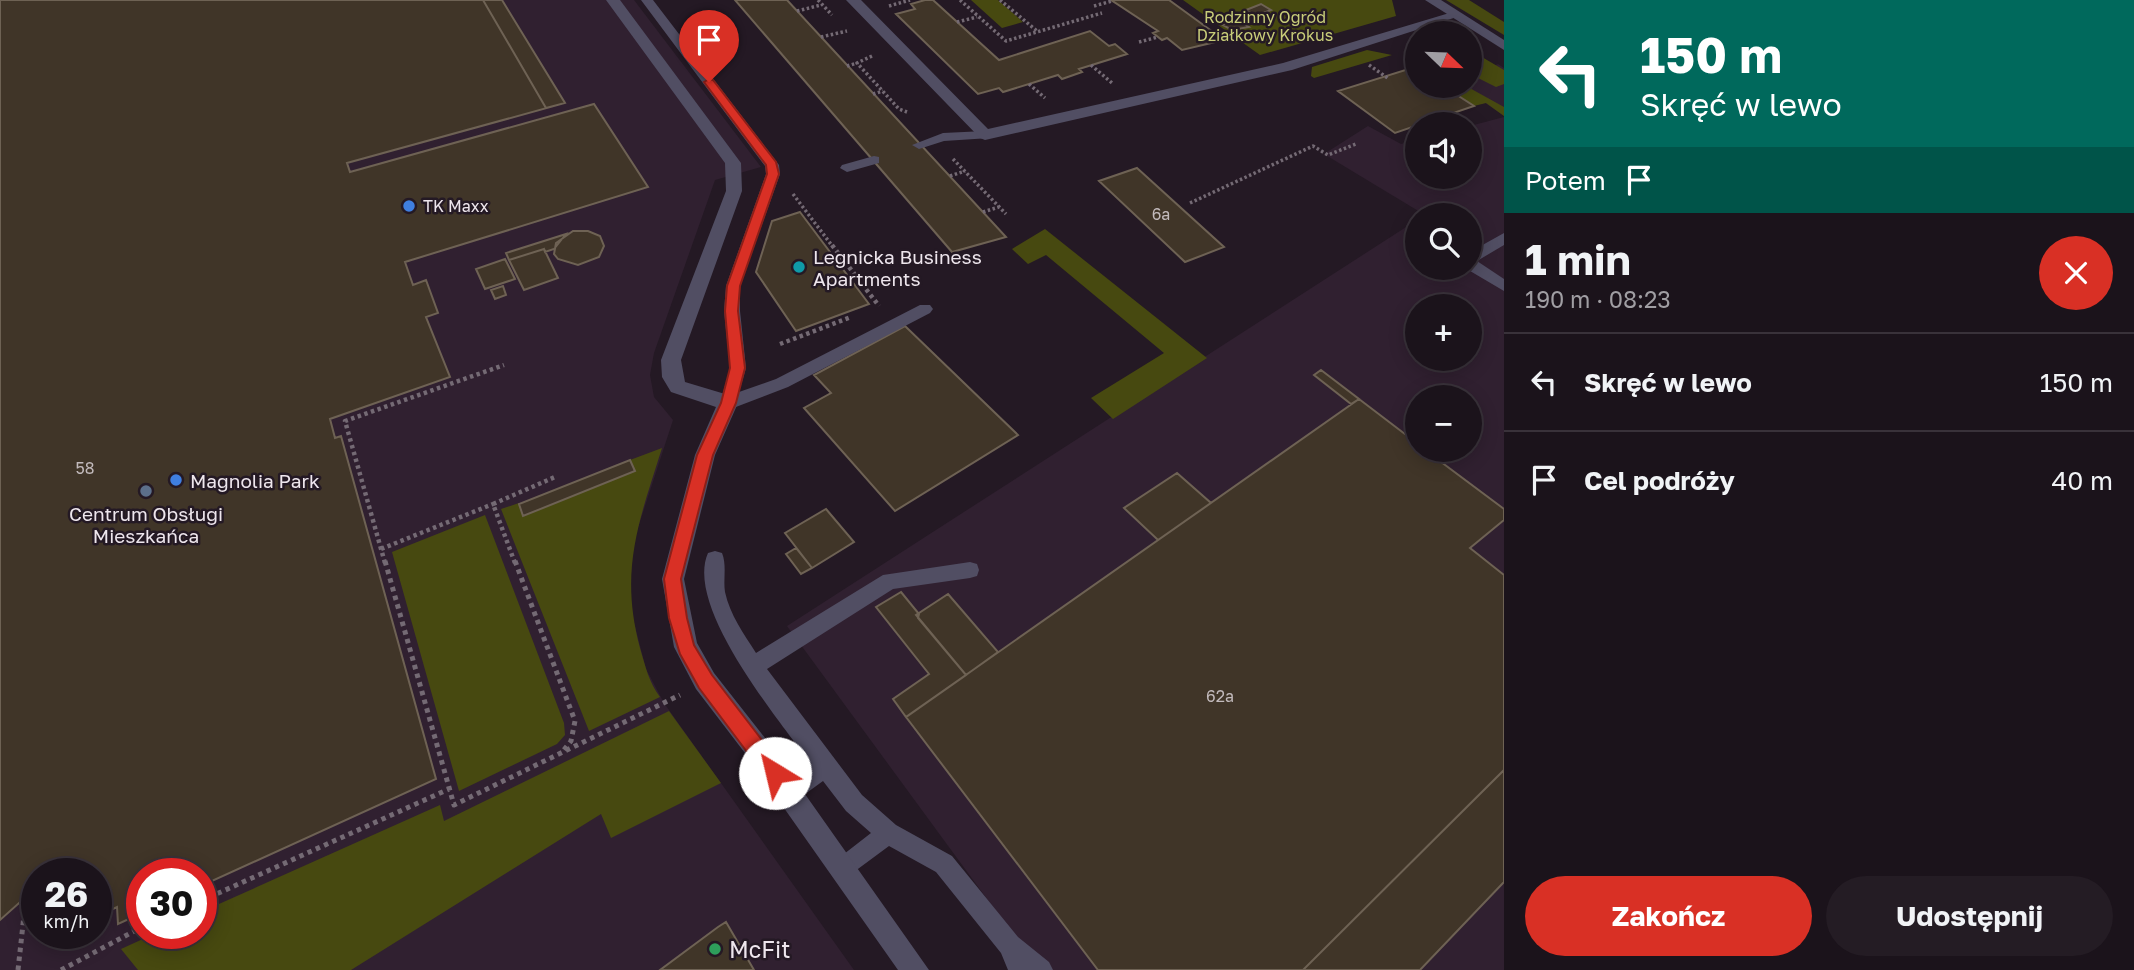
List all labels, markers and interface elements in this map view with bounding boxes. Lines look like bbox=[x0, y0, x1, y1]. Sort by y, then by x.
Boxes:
park label: Rodzinny Ogród Działkowy Krokus bbox=[1197, 7, 1333, 45]
pin bbox=[679, 10, 739, 82]
icon: arrive bbox=[690, 21, 728, 59]
north arrow bbox=[1405, 21, 1482, 98]
map controls bbox=[1405, 21, 1482, 462]
text: 150 m bbox=[1640, 25, 1782, 84]
icon: left bbox=[1525, 28, 1616, 119]
text: Skręć w lewo bbox=[1640, 85, 1842, 123]
button: sound bbox=[1405, 112, 1482, 189]
icon: arrive bbox=[1620, 161, 1658, 199]
text: Potem bbox=[1525, 165, 1606, 196]
place label: TK Maxx bbox=[423, 196, 489, 216]
marker: TK Maxx bbox=[401, 198, 417, 214]
button: search bbox=[1405, 203, 1482, 280]
house number: 6a bbox=[1152, 204, 1170, 224]
text: 1 min bbox=[1525, 234, 1631, 284]
button: close bbox=[2039, 236, 2113, 310]
place label: Legnicka Business Apartments bbox=[813, 245, 982, 290]
marker: Legnicka Business Apartments bbox=[791, 259, 807, 275]
text: 190 m · 08:23 bbox=[1525, 285, 1671, 313]
button: + bbox=[1405, 294, 1482, 371]
icon: left bbox=[1525, 363, 1563, 401]
text: Skręć w lewo bbox=[1584, 367, 1752, 398]
text: 150 m bbox=[2040, 367, 2113, 398]
button: − bbox=[1405, 385, 1482, 462]
house number: 58 bbox=[75, 458, 95, 478]
icon: arrive bbox=[1525, 461, 1563, 499]
text: Cel podróży bbox=[1584, 465, 1735, 496]
text: 40 m bbox=[2052, 465, 2113, 496]
place label: Magnolia Park bbox=[190, 469, 320, 492]
marker: Magnolia Park bbox=[168, 472, 184, 488]
marker: Centrum Obsługi Mieszkańca bbox=[138, 483, 154, 499]
place label: Centrum Obsługi Mieszkańca bbox=[69, 502, 223, 547]
house number: 62a bbox=[1206, 686, 1234, 706]
position arrow bbox=[738, 736, 812, 810]
speed limit sign: 30 bbox=[126, 858, 217, 949]
text: 26 bbox=[45, 873, 88, 915]
button: Zakończ bbox=[1525, 876, 1812, 956]
button: Udostępnij bbox=[1826, 876, 2113, 956]
text: km/h bbox=[44, 910, 89, 932]
place label: McFit bbox=[729, 935, 790, 963]
marker: McFit bbox=[707, 941, 723, 957]

